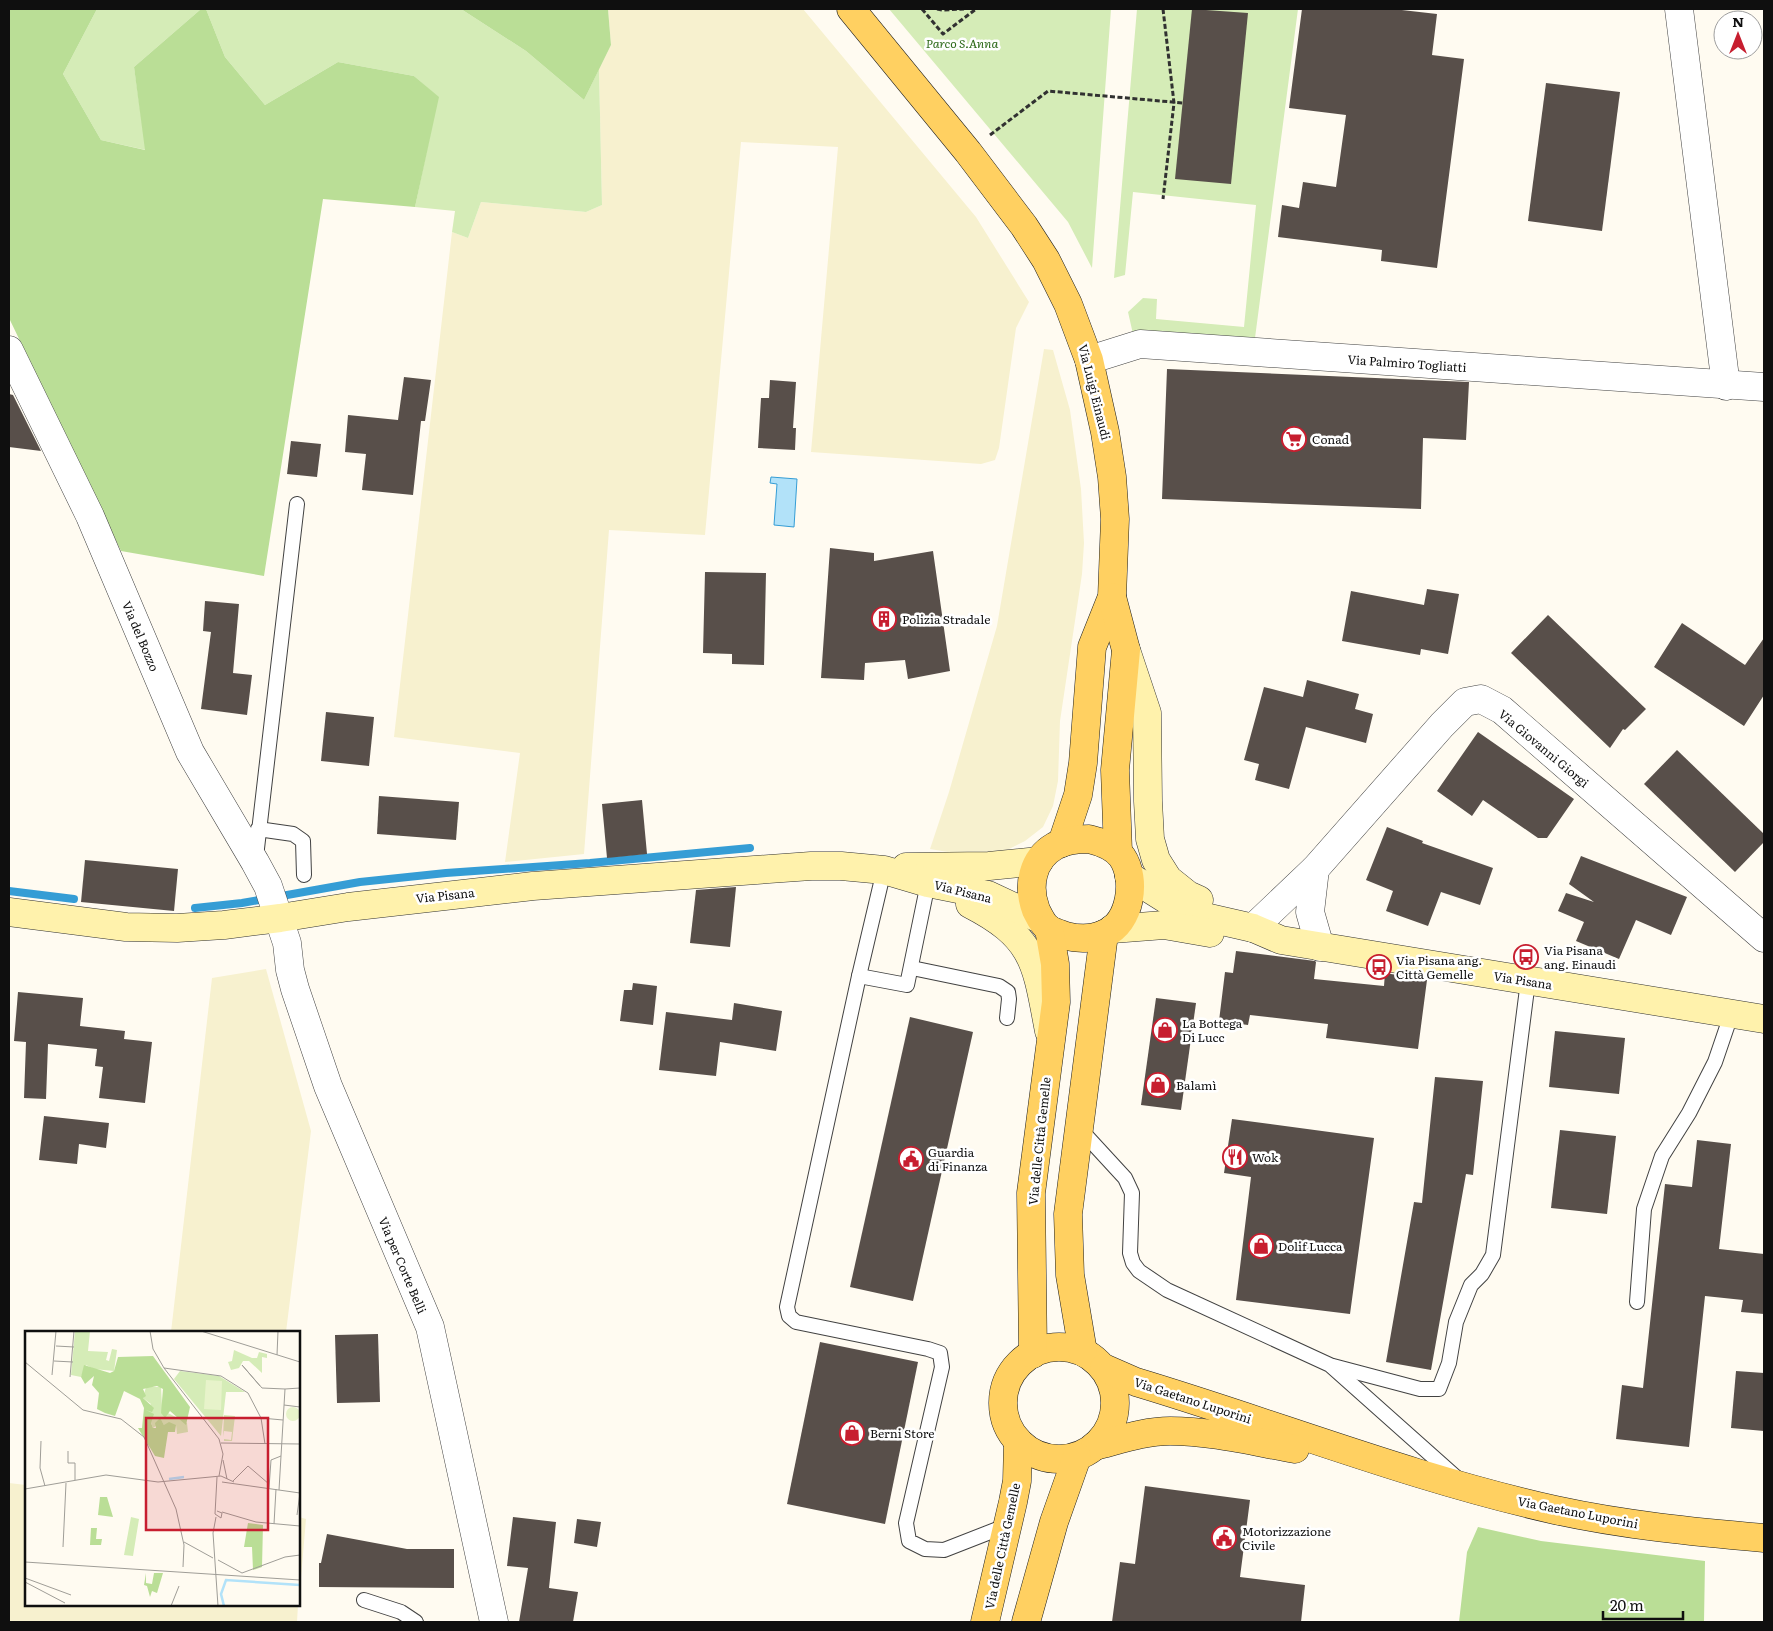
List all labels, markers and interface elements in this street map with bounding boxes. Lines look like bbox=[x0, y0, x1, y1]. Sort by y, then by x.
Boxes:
north arrow bbox=[1713, 10, 1763, 60]
text: N bbox=[1732, 11, 1744, 31]
park label: Parco S.Anna bbox=[926, 34, 998, 52]
street label: Via Luigi Einaudi bbox=[1074, 342, 1116, 442]
street label: Via Palmiro Togliatti bbox=[1347, 350, 1467, 376]
supermarket icon: Conad bbox=[1281, 426, 1307, 452]
place label: Conad bbox=[1312, 430, 1350, 448]
street label: Via del Bozzo bbox=[118, 598, 164, 674]
building icon: Polizia Stradale bbox=[871, 606, 897, 632]
place label: Polizia Stradale bbox=[902, 610, 990, 628]
street label: Via Giovanni Giorgi bbox=[1495, 705, 1593, 791]
street label: Via Pisana bbox=[932, 875, 994, 907]
street label: Via Pisana bbox=[415, 883, 476, 907]
place label: Via Pisana ang. Einaudi bbox=[1544, 941, 1616, 973]
bus stop icon: Via Pisana ang. Einaudi bbox=[1513, 944, 1539, 970]
place label: Via Pisana ang. Città Gemelle bbox=[1396, 951, 1482, 983]
bus stop icon: Via Pisana ang. Città Gemelle bbox=[1366, 954, 1392, 980]
street label: Via Pisana bbox=[1492, 966, 1554, 994]
place label: La Bottega Di Lucc bbox=[1182, 1014, 1243, 1046]
shop icon: La Bottega Di Lucc bbox=[1152, 1017, 1178, 1043]
shop icon: Balamì bbox=[1145, 1072, 1171, 1098]
street label: Via delle Città Gemelle bbox=[1023, 1076, 1055, 1206]
place label: Balamì bbox=[1176, 1076, 1216, 1094]
place label: Guardia di Finanza bbox=[928, 1143, 988, 1175]
restaurant icon: Wok bbox=[1222, 1144, 1248, 1170]
public building icon: Guardia di Finanza bbox=[898, 1146, 924, 1172]
place label: Wok bbox=[1252, 1148, 1279, 1166]
street label: Via per Corte Belli bbox=[374, 1214, 432, 1316]
shop icon: Dolif Lucca bbox=[1248, 1233, 1274, 1259]
place label: Dolif Lucca bbox=[1278, 1237, 1343, 1255]
inset map bbox=[25, 1331, 300, 1606]
street label: Via Gaetano Luporini bbox=[1132, 1373, 1254, 1427]
shop icon: Berni Store bbox=[839, 1420, 865, 1446]
place label: Berni Store bbox=[870, 1424, 935, 1442]
street label: Via delle Città Gemelle bbox=[980, 1481, 1024, 1611]
street label: Via Gaetano Luporini bbox=[1516, 1491, 1640, 1533]
place label: Motorizzazione Civile bbox=[1242, 1522, 1331, 1554]
public building icon: Motorizzazione Civile bbox=[1211, 1525, 1237, 1551]
scale bar bbox=[1603, 1588, 1683, 1620]
text: 20 m bbox=[1610, 1593, 1644, 1616]

